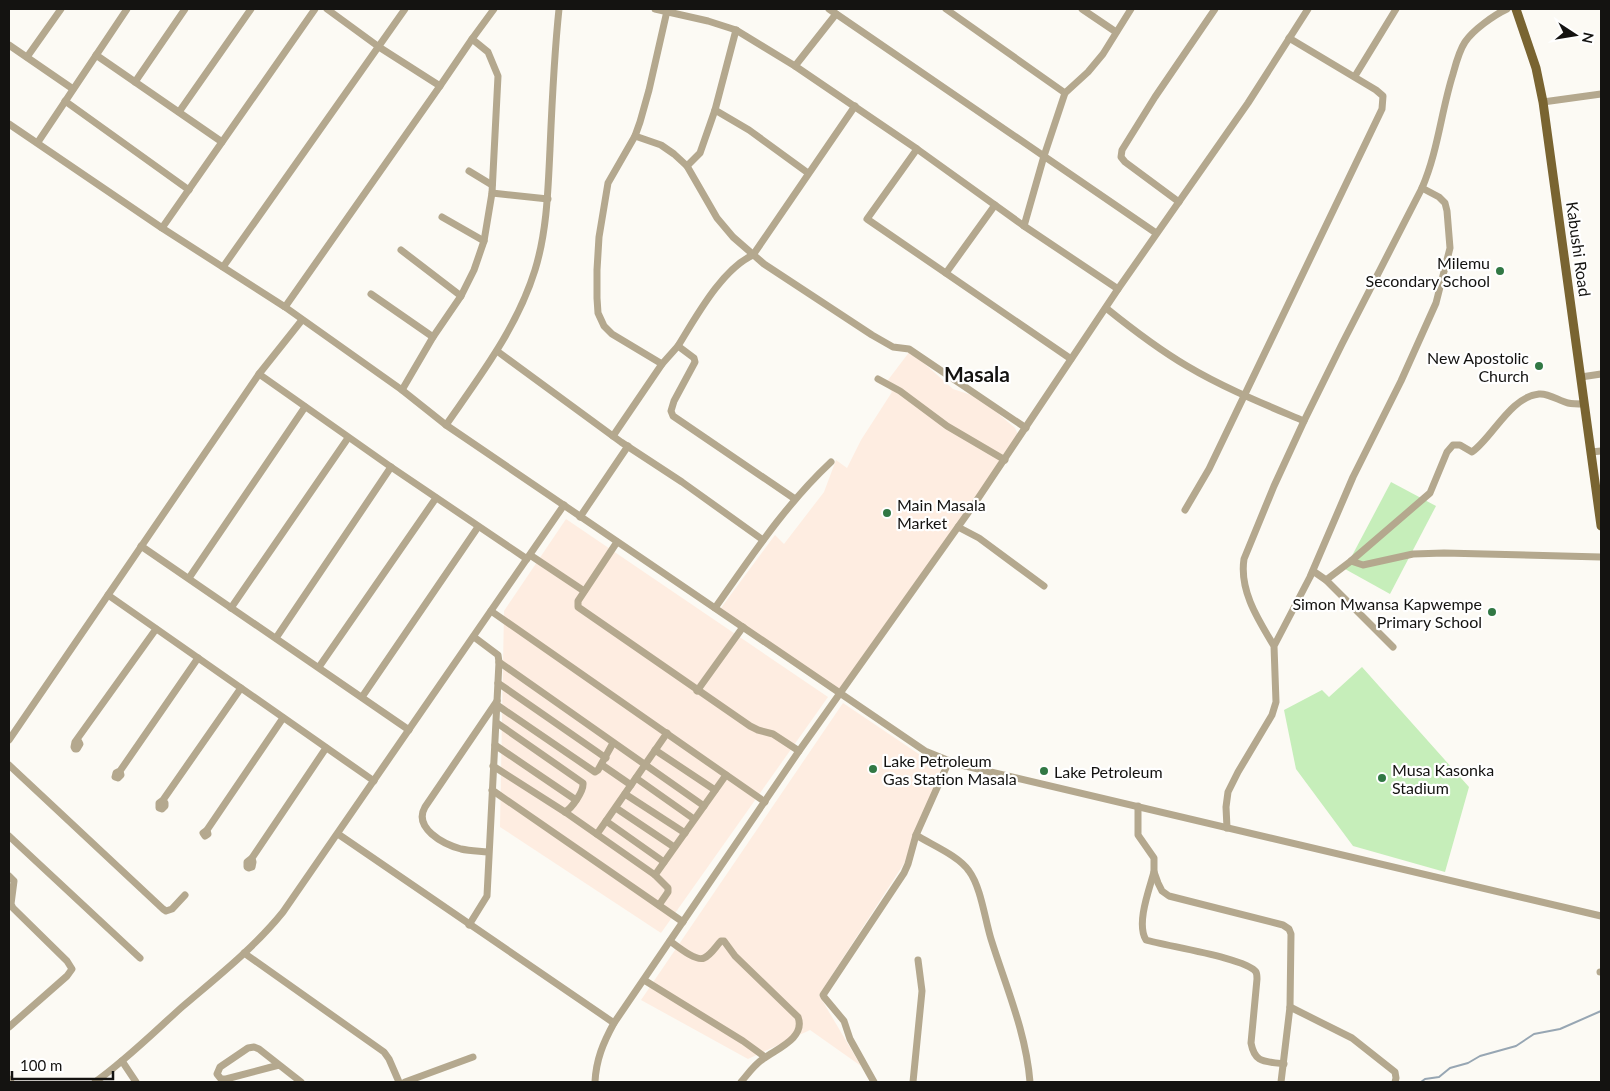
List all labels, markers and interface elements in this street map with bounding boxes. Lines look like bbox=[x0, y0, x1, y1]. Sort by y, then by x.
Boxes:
north arrow bbox=[1550, 10, 1600, 60]
text: N bbox=[1579, 31, 1598, 45]
street label: Kabushi Road bbox=[1563, 200, 1595, 298]
place label: Milemu Secondary School bbox=[1366, 253, 1490, 290]
marker: Milemu Secondary School bbox=[1494, 265, 1506, 277]
place label: New Apostolic Church bbox=[1427, 348, 1529, 385]
marker: New Apostolic Church bbox=[1533, 360, 1545, 372]
district label: Masala bbox=[944, 361, 1010, 386]
place label: Main Masala Market bbox=[897, 495, 986, 532]
marker: Main Masala Market bbox=[881, 507, 893, 519]
place label: Simon Mwansa Kapwempe Primary School bbox=[1292, 594, 1482, 631]
marker: Simon Mwansa Kapwempe Primary School bbox=[1486, 606, 1498, 618]
place label: Lake Petroleum Gas Station Masala bbox=[883, 751, 1017, 788]
place label: Musa Kasonka Stadium bbox=[1392, 760, 1494, 797]
place label: Lake Petroleum bbox=[1054, 762, 1163, 781]
marker: Lake Petroleum Gas Station Masala bbox=[867, 763, 879, 775]
marker: Lake Petroleum bbox=[1038, 765, 1050, 777]
marker: Musa Kasonka Stadium bbox=[1376, 772, 1388, 784]
scale bar bbox=[12, 1048, 114, 1080]
text: 100 m bbox=[20, 1056, 62, 1074]

